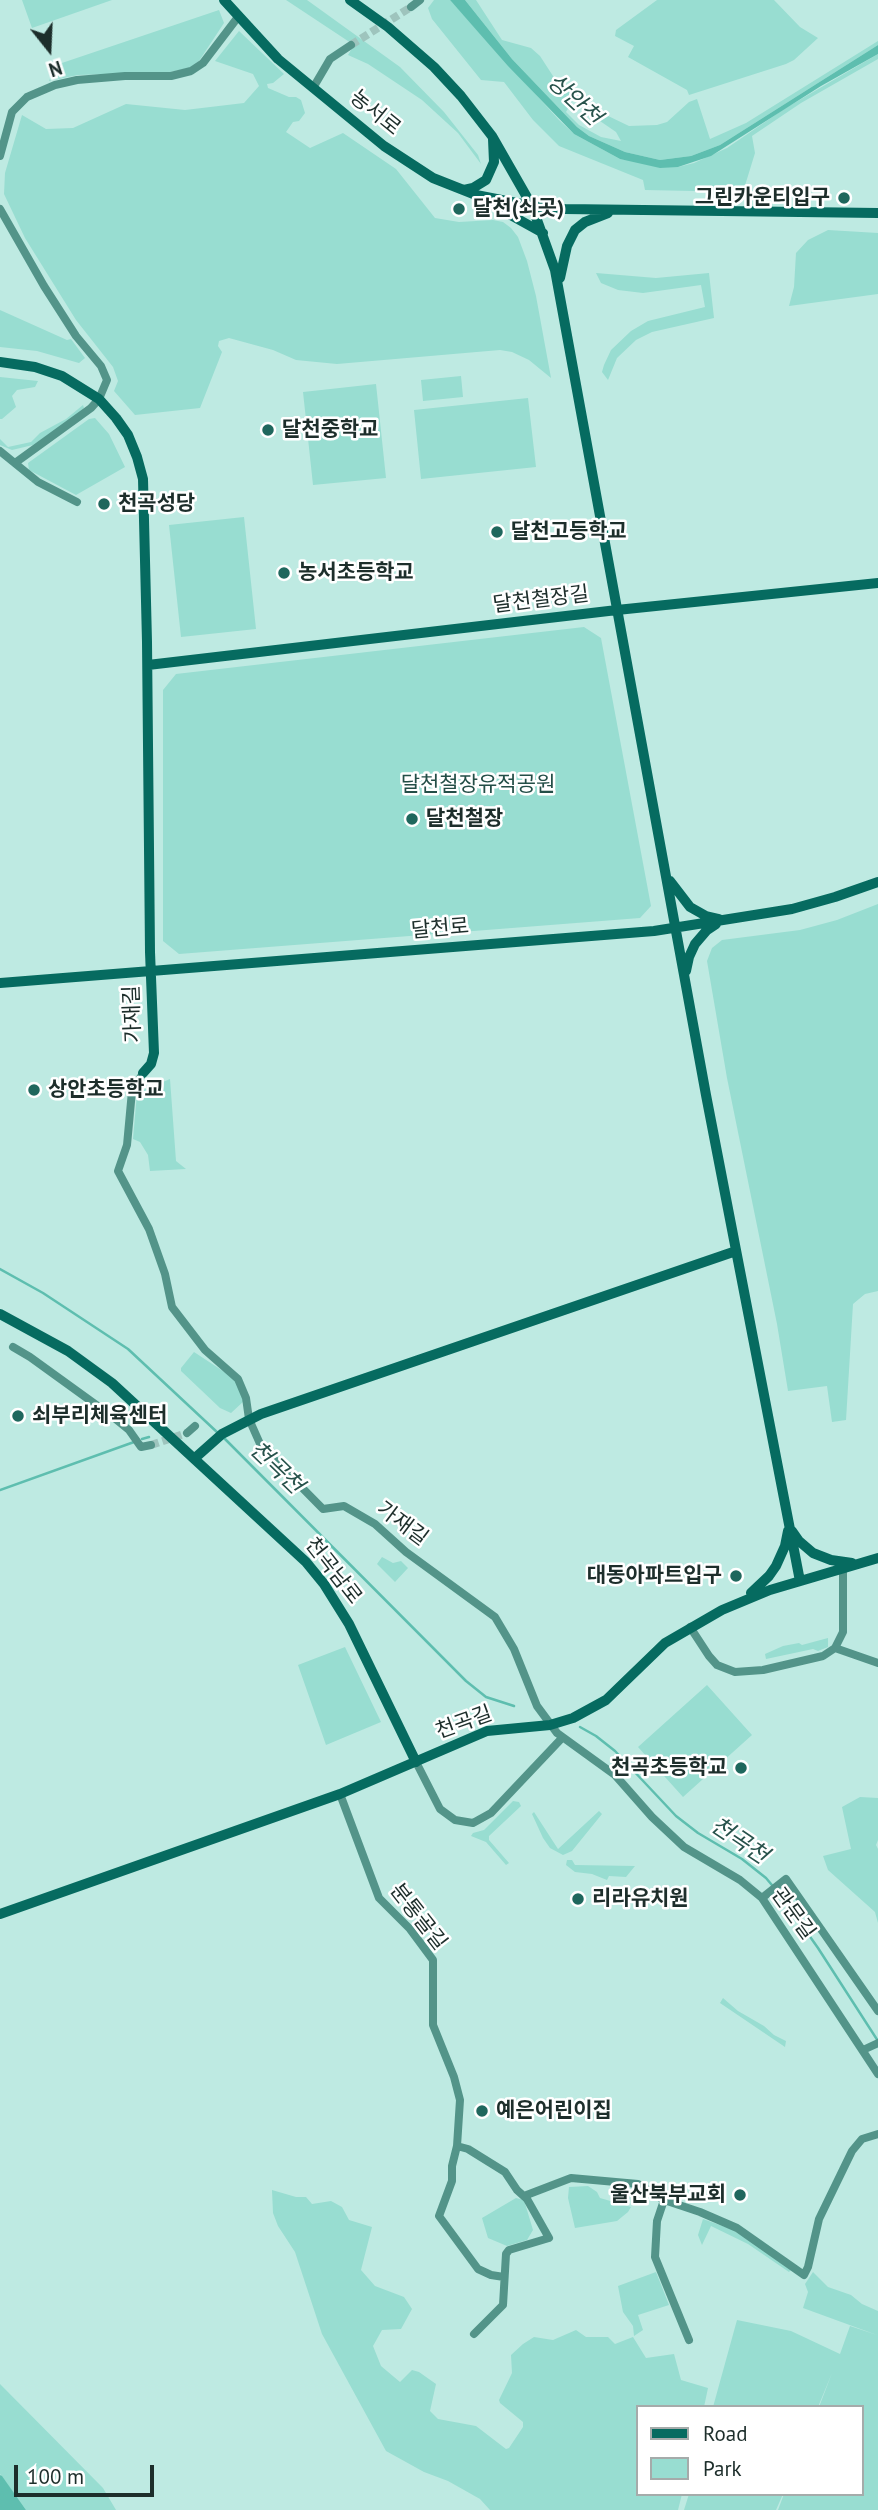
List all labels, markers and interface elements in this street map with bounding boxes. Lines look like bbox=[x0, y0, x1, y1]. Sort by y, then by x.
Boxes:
north arrow bbox=[14, 14, 84, 84]
text: N bbox=[46, 56, 65, 82]
water label: 상안천 bbox=[541, 68, 607, 132]
street label: 농서로 bbox=[345, 85, 405, 141]
place label: 그린카운티입구 bbox=[695, 185, 830, 211]
marker: 그린카운티입구 bbox=[836, 190, 852, 206]
place label: 달천(쇠곳) bbox=[473, 196, 564, 222]
marker: 달천(쇠곳) bbox=[451, 201, 467, 217]
place label: 달천중학교 bbox=[282, 417, 379, 443]
marker: 달천중학교 bbox=[260, 422, 276, 438]
place label: 천곡성당 bbox=[118, 491, 195, 517]
marker: 천곡성당 bbox=[96, 496, 112, 512]
place label: 달천고등학교 bbox=[511, 519, 627, 545]
marker: 달천고등학교 bbox=[489, 524, 505, 540]
place label: 농서초등학교 bbox=[298, 560, 414, 586]
marker: 농서초등학교 bbox=[276, 565, 292, 581]
street label: 달천철장길 bbox=[492, 582, 590, 618]
park label: 달천철장유적공원 bbox=[401, 772, 555, 798]
place label: 달천철장 bbox=[426, 806, 503, 832]
marker: 달천철장 bbox=[404, 811, 420, 827]
street label: 달천로 bbox=[410, 914, 470, 944]
street label: 가재길 bbox=[119, 985, 147, 1043]
place label: 상안초등학교 bbox=[48, 1077, 164, 1103]
marker: 상안초등학교 bbox=[26, 1082, 42, 1098]
place label: 쇠부리체육센터 bbox=[32, 1403, 167, 1429]
marker: 쇠부리체육센터 bbox=[10, 1408, 26, 1424]
water label: 천곡천 bbox=[244, 1436, 308, 1500]
street label: 가재길 bbox=[371, 1496, 433, 1552]
street label: 천곡남로 bbox=[299, 1533, 367, 1609]
place label: 대동아파트입구 bbox=[587, 1563, 722, 1589]
marker: 대동아파트입구 bbox=[728, 1568, 744, 1584]
street label: 천곡길 bbox=[432, 1701, 496, 1745]
place label: 천곡초등학교 bbox=[611, 1755, 727, 1781]
marker: 천곡초등학교 bbox=[733, 1760, 749, 1776]
water label: 천곡천 bbox=[705, 1812, 773, 1870]
street label: 분통골길 bbox=[384, 1879, 452, 1955]
street label: 관문길 bbox=[766, 1883, 820, 1945]
place label: 리라유치원 bbox=[592, 1886, 689, 1912]
marker: 리라유치원 bbox=[570, 1891, 586, 1907]
place label: 예은어린이집 bbox=[496, 2098, 612, 2124]
marker: 예은어린이집 bbox=[474, 2103, 490, 2119]
place label: 울산북부교회 bbox=[610, 2182, 726, 2208]
marker: 울산북부교회 bbox=[732, 2187, 748, 2203]
legend bbox=[636, 2405, 864, 2496]
text: Road bbox=[703, 2420, 747, 2447]
scale bar bbox=[18, 2450, 158, 2494]
text: Park bbox=[703, 2455, 742, 2482]
text: 100 m bbox=[27, 2463, 84, 2490]

